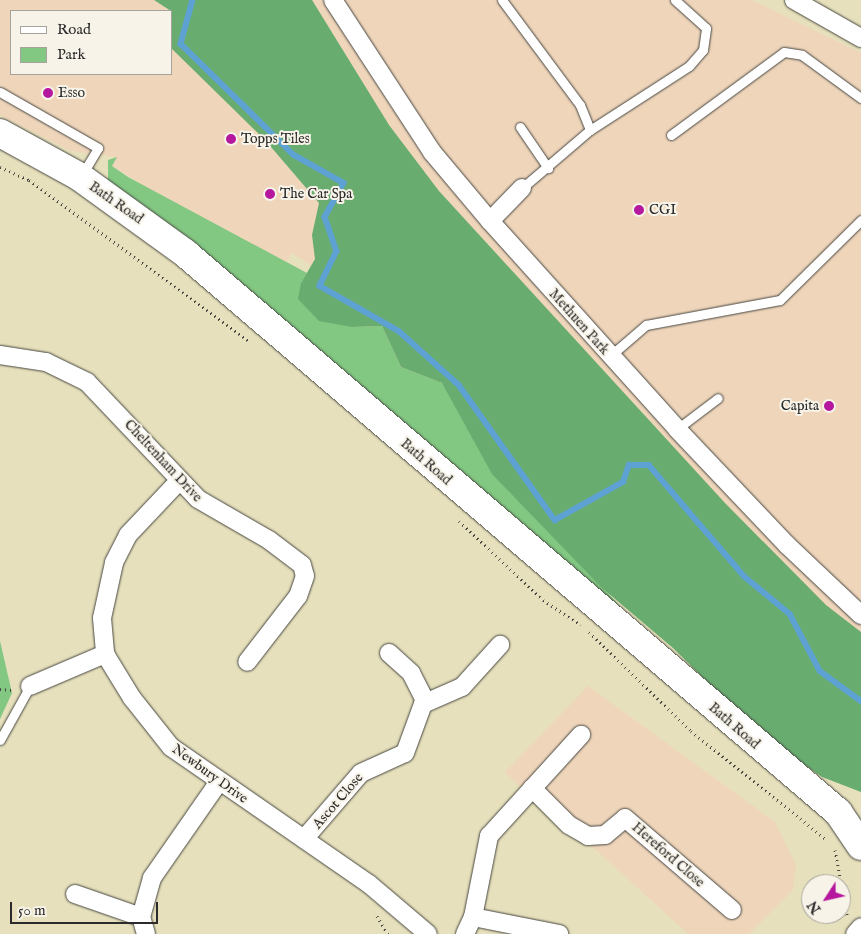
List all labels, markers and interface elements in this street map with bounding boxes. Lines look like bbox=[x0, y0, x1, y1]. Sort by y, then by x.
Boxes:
legend bbox=[10, 10, 172, 75]
text: Road bbox=[57, 20, 91, 39]
text: Park bbox=[57, 45, 86, 64]
place label: Esso bbox=[58, 85, 85, 101]
marker: Esso bbox=[42, 87, 54, 99]
place label: Topps Tiles bbox=[241, 131, 310, 147]
marker: Topps Tiles bbox=[225, 133, 237, 145]
street label: Bath Road bbox=[86, 178, 146, 228]
place label: The Car Spa bbox=[280, 186, 352, 202]
marker: The Car Spa bbox=[264, 188, 276, 200]
place label: CGI bbox=[649, 202, 676, 218]
marker: CGI bbox=[633, 204, 645, 216]
street label: Methuen Park bbox=[545, 286, 613, 358]
place label: Capita bbox=[781, 398, 819, 414]
marker: Capita bbox=[823, 400, 835, 412]
street label: Cheltenham Drive bbox=[121, 416, 205, 506]
street label: Bath Road bbox=[397, 435, 455, 489]
street label: Bath Road bbox=[705, 699, 763, 753]
street label: Newbury Drive bbox=[169, 741, 251, 807]
street label: Ascot Close bbox=[309, 770, 367, 832]
street label: Hereford Close bbox=[628, 819, 708, 891]
north arrow bbox=[801, 874, 851, 924]
scale bar bbox=[12, 892, 160, 924]
text: N bbox=[804, 897, 825, 917]
text: 50 m bbox=[18, 901, 46, 920]

